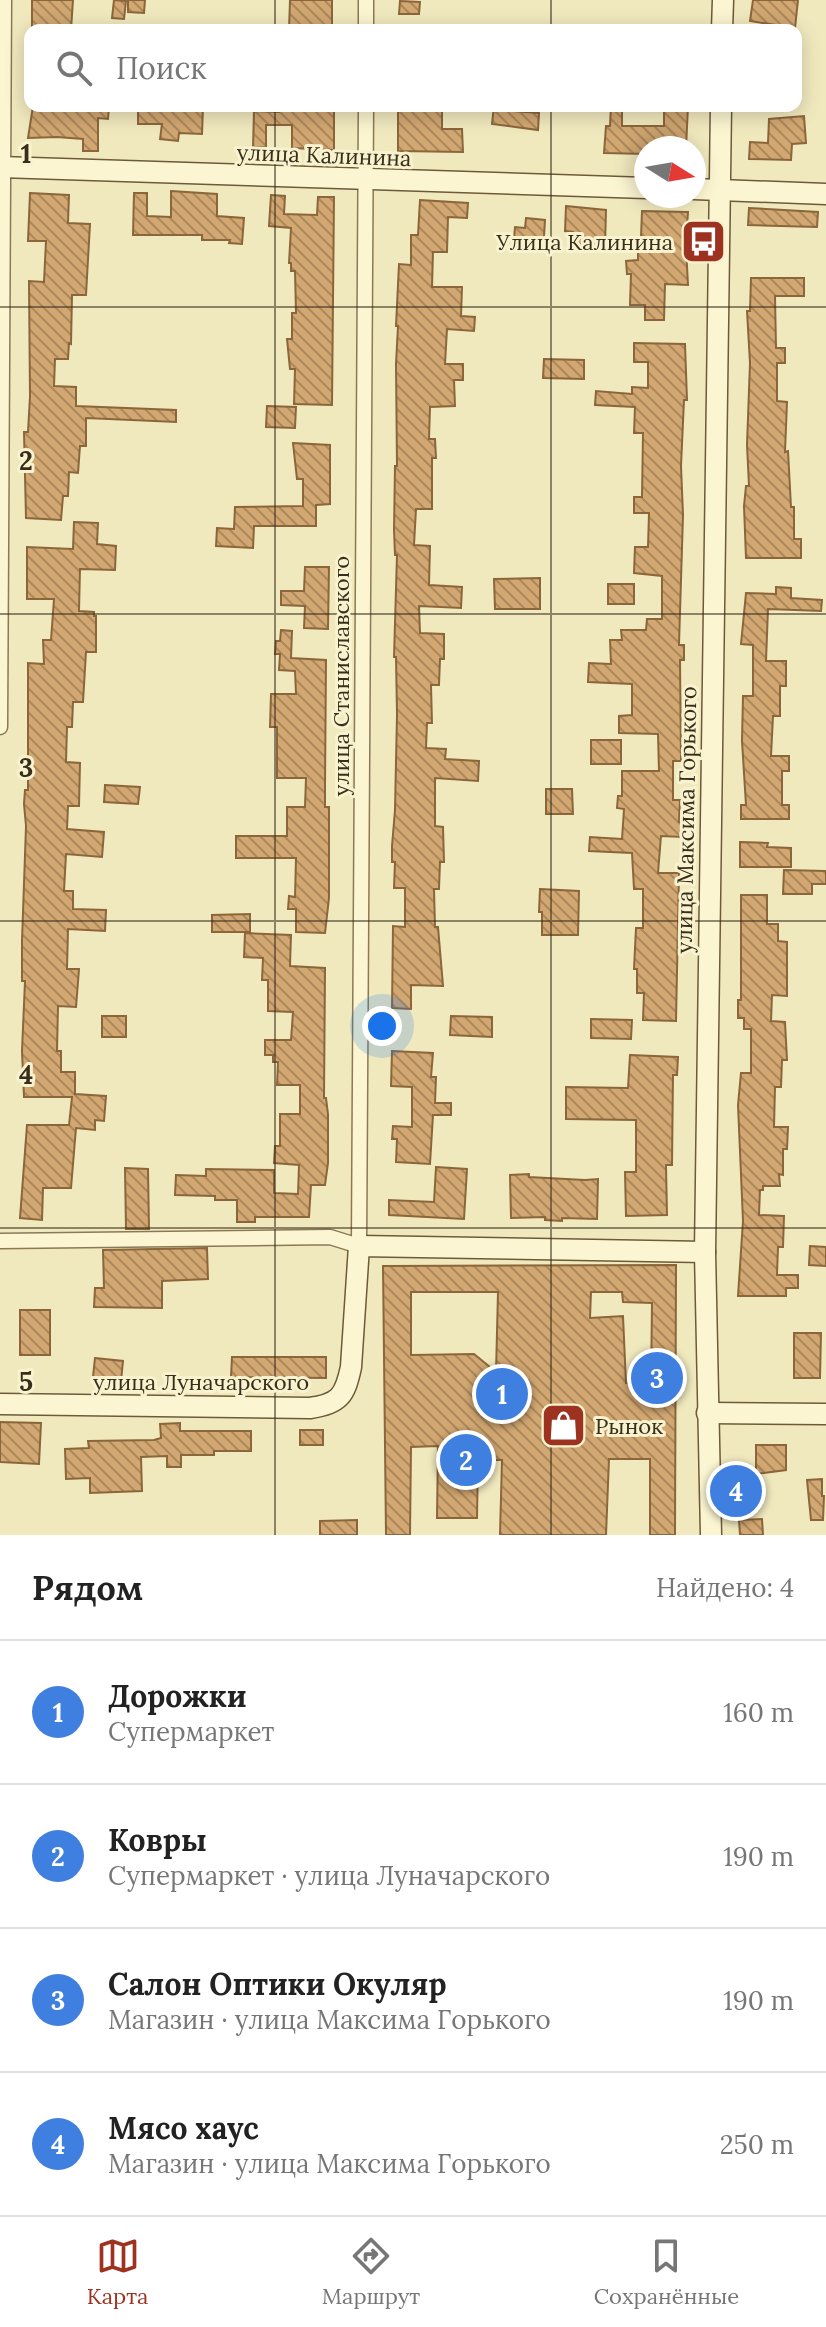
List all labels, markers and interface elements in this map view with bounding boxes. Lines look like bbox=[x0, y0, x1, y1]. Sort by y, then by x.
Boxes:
search box bbox=[24, 24, 802, 112]
icon: search bbox=[52, 46, 96, 90]
text: Поиск bbox=[116, 49, 207, 87]
north arrow bbox=[634, 136, 706, 208]
text: 1 bbox=[21, 137, 31, 170]
street label: улица Калинина bbox=[236, 138, 412, 172]
bus stop icon: Улица Калинина bbox=[680, 218, 728, 266]
place label: Улица Калинина bbox=[495, 228, 673, 256]
text: 2 bbox=[19, 444, 33, 477]
street label: улица Станиславского bbox=[327, 556, 355, 796]
street label: улица Максима Горького bbox=[670, 686, 702, 954]
text: 3 bbox=[19, 751, 33, 784]
your location bbox=[362, 1006, 402, 1046]
text: 4 bbox=[19, 1058, 33, 1091]
pin: 3 bbox=[631, 1348, 683, 1408]
pin: 1 bbox=[476, 1364, 528, 1424]
text: 5 bbox=[19, 1365, 33, 1398]
street label: улица Луначарского bbox=[93, 1368, 309, 1396]
shop icon: Рынок bbox=[540, 1402, 588, 1450]
place label: Рынок bbox=[595, 1412, 663, 1440]
pin: 2 bbox=[440, 1430, 492, 1490]
pin: 4 bbox=[710, 1461, 762, 1521]
text: Рядом bbox=[32, 1566, 143, 1609]
text: Найдено: 4 bbox=[656, 1571, 794, 1604]
text: Дорожки bbox=[108, 1677, 247, 1715]
text: 1 bbox=[53, 1696, 63, 1729]
text: 160 m bbox=[723, 1696, 794, 1729]
text: Супермаркет bbox=[108, 1715, 274, 1748]
text: Ковры bbox=[108, 1821, 207, 1859]
text: 2 bbox=[51, 1840, 65, 1873]
text: 190 m bbox=[723, 1840, 794, 1873]
text: Супермаркет · улица Луначарского bbox=[108, 1859, 550, 1892]
text: Салон Оптики Окуляр bbox=[108, 1965, 446, 2003]
text: 3 bbox=[51, 1984, 65, 2017]
text: 190 m bbox=[723, 1984, 794, 2017]
text: Магазин · улица Максима Горького bbox=[108, 2003, 551, 2036]
text: Мясо хаус bbox=[108, 2109, 259, 2147]
text: 4 bbox=[51, 2128, 65, 2161]
text: 250 m bbox=[720, 2128, 794, 2161]
text: Магазин · улица Максима Горького bbox=[108, 2147, 551, 2180]
tab: Карта bbox=[87, 2234, 148, 2310]
tab: Маршрут bbox=[322, 2234, 420, 2310]
tab: Сохранённые bbox=[594, 2234, 739, 2310]

